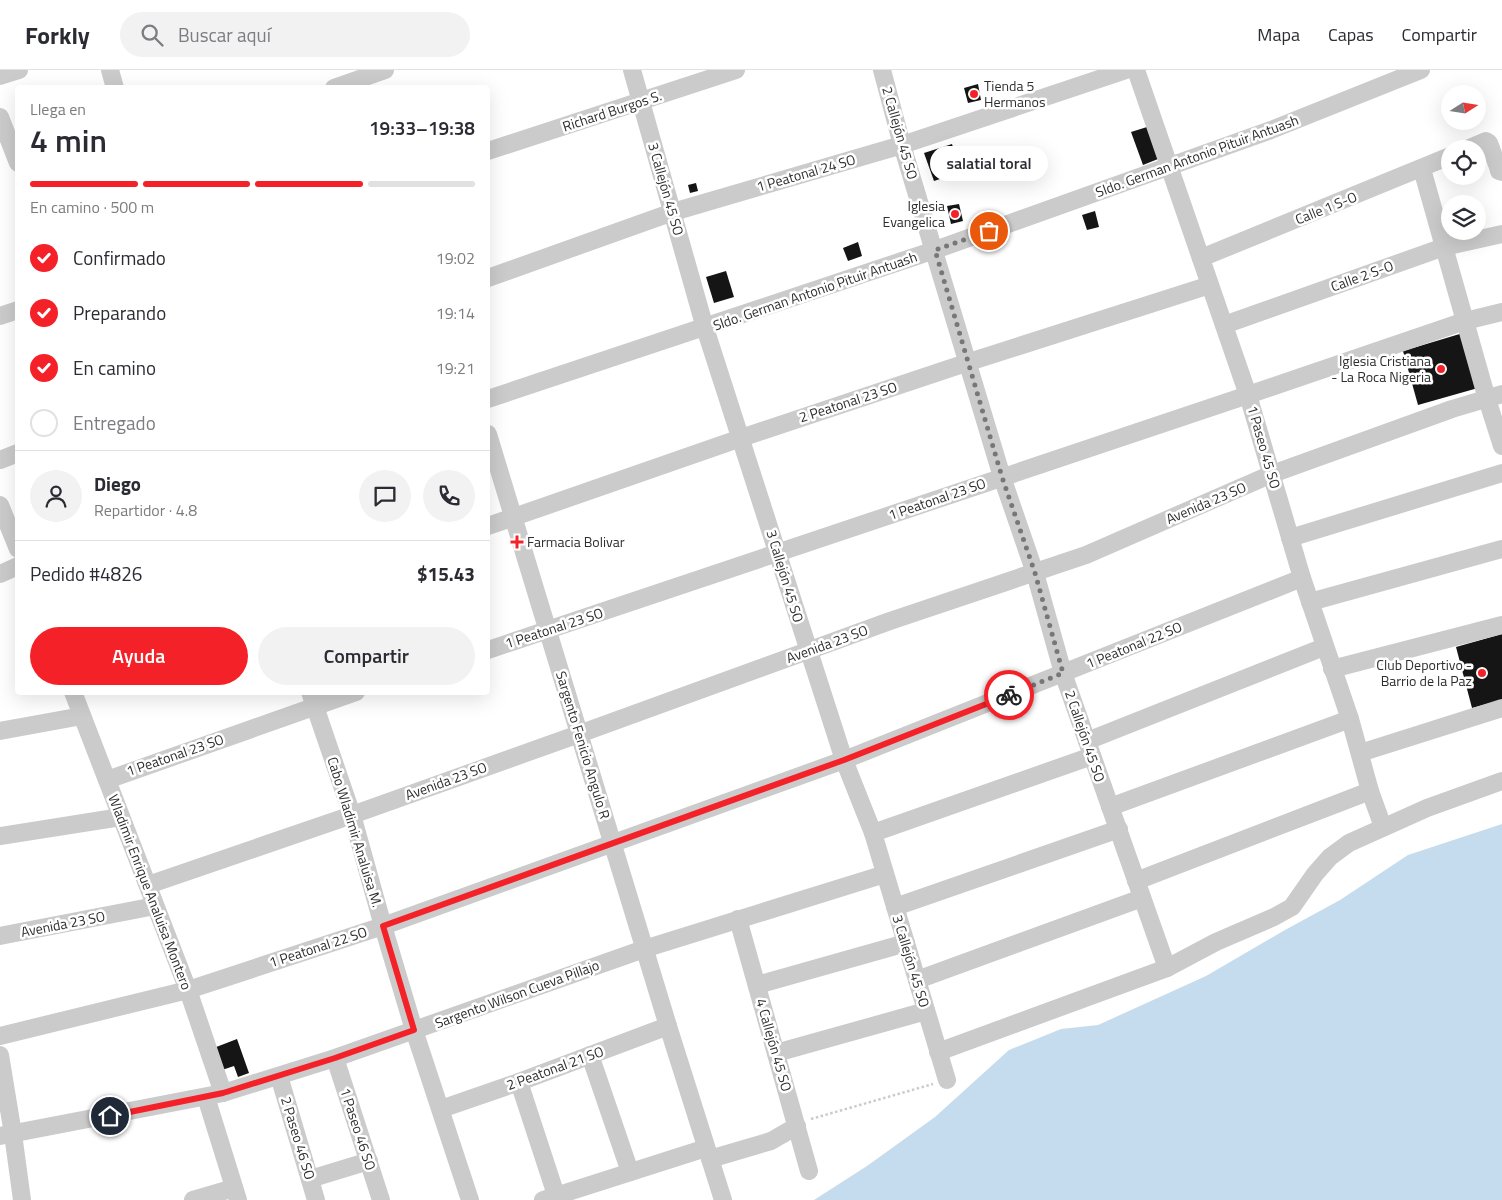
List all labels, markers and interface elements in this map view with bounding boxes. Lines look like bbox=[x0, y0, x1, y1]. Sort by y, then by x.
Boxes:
search box bbox=[120, 12, 470, 57]
text: Forkly bbox=[25, 17, 90, 53]
text: Buscar aquí bbox=[178, 20, 271, 49]
icon: search bbox=[138, 21, 166, 49]
text: Mapa bbox=[1257, 21, 1300, 48]
text: Capas bbox=[1328, 21, 1374, 48]
text: Compartir bbox=[1402, 21, 1477, 48]
place label: Tienda 5 Hermanos bbox=[984, 75, 1045, 112]
street label: 2 Callejón 45 SO bbox=[877, 84, 924, 182]
street label: Richard Burgos S. bbox=[560, 85, 664, 136]
north arrow bbox=[1441, 85, 1486, 130]
map controls bbox=[1441, 85, 1486, 240]
marker: Tienda 5 Hermanos bbox=[968, 88, 980, 100]
text: Llega en bbox=[30, 97, 86, 121]
street label: Sldo. German Antonio Pituir Antuash bbox=[1092, 109, 1301, 202]
text: 19:33–19:38 bbox=[369, 113, 475, 142]
text: 4 min bbox=[30, 116, 107, 164]
street label: 3 Callejón 45 SO bbox=[643, 140, 690, 238]
button: locate bbox=[1441, 140, 1486, 185]
callout: salatial toral bbox=[930, 146, 1048, 181]
street label: 1 Peatonal 24 SO bbox=[754, 148, 858, 197]
text: salatial toral bbox=[946, 151, 1032, 175]
street label: Calle 1 S-O bbox=[1292, 186, 1360, 229]
text: En camino · 500 m bbox=[30, 195, 154, 219]
place label: Iglesia Evangelica bbox=[883, 195, 945, 232]
button: layers bbox=[1441, 195, 1486, 240]
marker: Iglesia Evangelica bbox=[949, 208, 961, 220]
pin bbox=[968, 210, 1010, 252]
icon: bag bbox=[975, 217, 1003, 245]
text: Confirmado bbox=[73, 243, 166, 272]
icon: check bbox=[30, 244, 58, 272]
text: 19:02 bbox=[436, 246, 475, 270]
street label: Sldo. German Antonio Pituir Antuash bbox=[710, 246, 920, 335]
street label: Calle 2 S-O bbox=[1328, 255, 1396, 297]
text: Preparando bbox=[73, 298, 166, 327]
icon: check bbox=[30, 299, 58, 327]
text: 19:14 bbox=[436, 301, 475, 325]
place label: Iglesia Cristiana - La Roca Nigeria bbox=[1331, 350, 1431, 387]
text: En camino bbox=[73, 353, 156, 382]
icon: check bbox=[30, 354, 58, 382]
text: 19:21 bbox=[436, 356, 475, 380]
marker: Iglesia Cristiana - La Roca Nigeria bbox=[1435, 363, 1447, 375]
street label: 2 Peatonal 23 SO bbox=[796, 376, 900, 427]
street label: 1 Paseo 45 SO bbox=[1243, 403, 1286, 491]
text: Entregado bbox=[73, 408, 156, 437]
text: Diego bbox=[94, 469, 141, 498]
button: person bbox=[30, 470, 82, 522]
button: chat bbox=[359, 470, 411, 522]
button: phone bbox=[423, 470, 475, 522]
street label: 1 Peatonal 23 SO bbox=[885, 472, 988, 525]
street label: Avenida 23 SO bbox=[1162, 476, 1249, 529]
text: Repartidor · 4.8 bbox=[94, 498, 197, 522]
street label: 3 Callejón 45 SO bbox=[761, 527, 810, 625]
place label: Farmacia Bolivar bbox=[527, 531, 625, 552]
marker: Farmacia Bolivar bbox=[511, 536, 523, 548]
text: Pedido #4826 bbox=[30, 559, 142, 588]
text: $15.43 bbox=[417, 559, 475, 588]
street label: 1 Peatonal 23 SO bbox=[502, 602, 606, 653]
street label: 1 Peatonal 22 SO bbox=[1083, 616, 1185, 673]
street label: Avenida 23 SO bbox=[783, 619, 871, 668]
button: Ayuda bbox=[30, 627, 248, 685]
button: Compartir bbox=[258, 627, 475, 685]
place label: Club Deportivo - Barrio de la Paz bbox=[1376, 654, 1472, 691]
marker: Club Deportivo - Barrio de la Paz bbox=[1476, 667, 1488, 679]
street label: Sargento Fenicio Angulo R bbox=[551, 668, 616, 821]
courier bbox=[984, 670, 1034, 720]
icon: bike bbox=[995, 681, 1023, 709]
street label: 2 Callejón 45 SO bbox=[1060, 687, 1111, 785]
street label: 1 Peatonal 23 SO bbox=[123, 728, 226, 781]
street label: Cabo Wladimir Analuisa M. bbox=[323, 754, 388, 910]
street label: Avenida 23 SO bbox=[402, 756, 490, 805]
street label: Wladimir Enrique Analuisa Montero bbox=[103, 791, 198, 993]
street label: Avenida 23 SO bbox=[19, 905, 107, 942]
street label: 3 Callejón 45 SO bbox=[887, 912, 936, 1010]
street label: 1 Peatonal 22 SO bbox=[266, 921, 370, 972]
street label: Sargento Wilson Cueva Pillajo bbox=[432, 954, 602, 1033]
street label: 4 Callejón 45 SO bbox=[751, 996, 798, 1094]
street label: 2 Peatonal 21 SO bbox=[503, 1040, 606, 1095]
street label: 1 Paseo 46 SO bbox=[335, 1085, 382, 1173]
street label: 2 Paseo 46 SO bbox=[276, 1094, 321, 1182]
pin bbox=[89, 1095, 131, 1137]
icon: home bbox=[96, 1102, 124, 1130]

